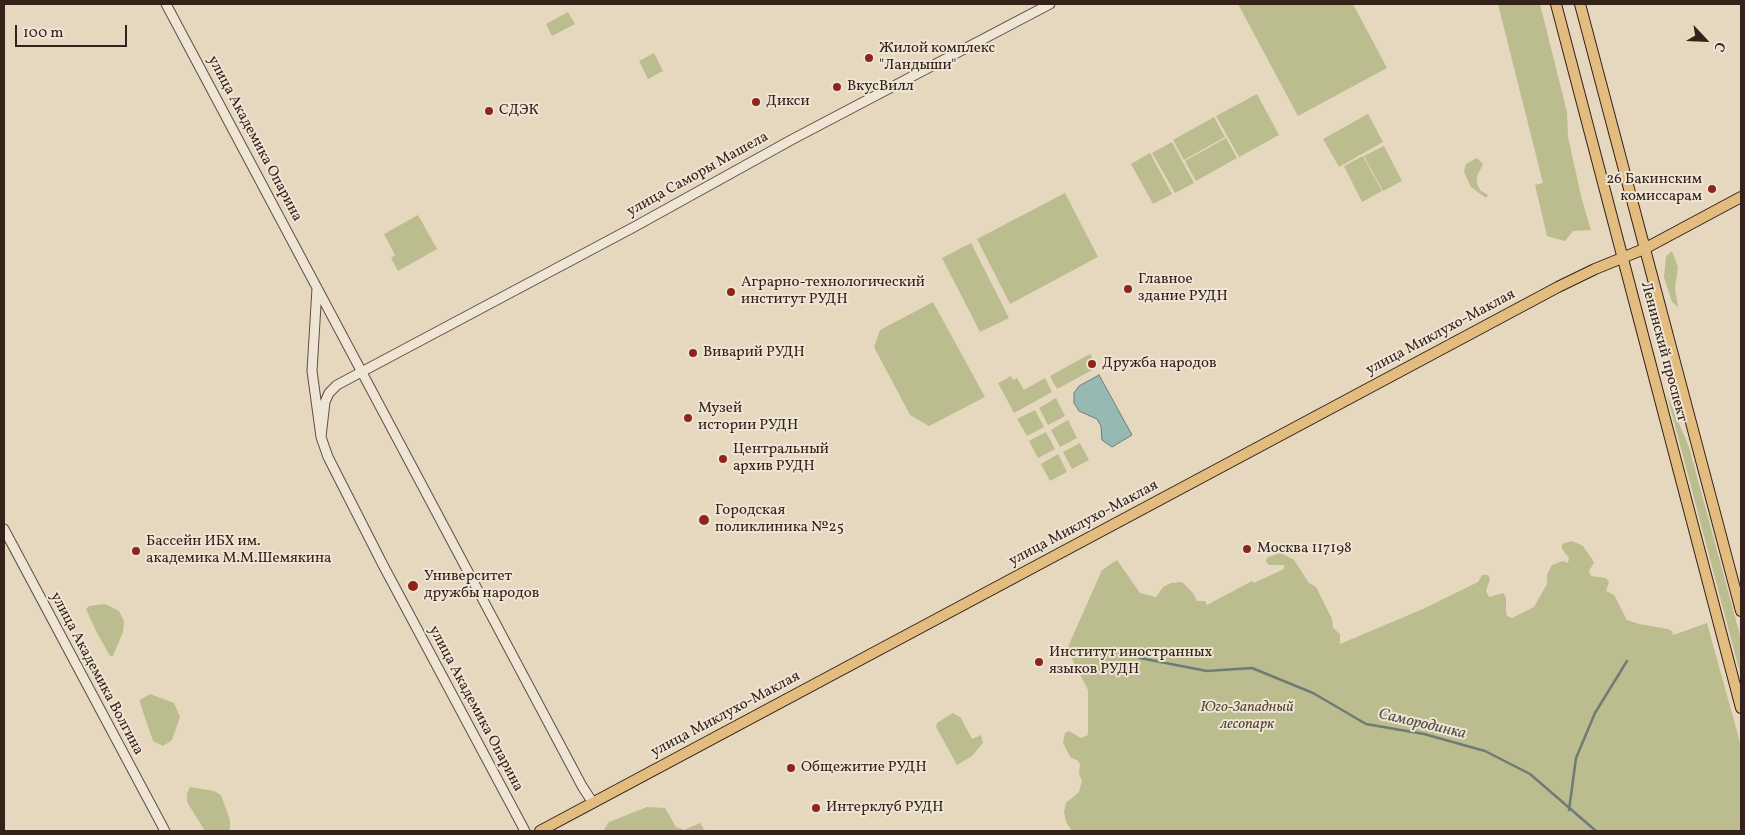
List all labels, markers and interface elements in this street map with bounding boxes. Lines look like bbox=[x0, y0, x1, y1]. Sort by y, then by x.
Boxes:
scale bar bbox=[18, 15, 130, 47]
north arrow bbox=[1680, 15, 1730, 65]
text: 100 m bbox=[23, 23, 63, 44]
text: С bbox=[1709, 38, 1730, 55]
place label: Жилой комплекс "Ландыши" bbox=[879, 40, 995, 75]
marker: Жилой комплекс "Ландыши" bbox=[863, 52, 875, 64]
street label: улица Академика Опарина bbox=[203, 53, 305, 225]
place label: ВкусВилл bbox=[847, 78, 914, 96]
marker: ВкусВилл bbox=[831, 81, 843, 93]
place label: Дикси bbox=[766, 93, 810, 111]
marker: Дикси bbox=[750, 96, 762, 108]
place label: СДЭК bbox=[499, 102, 539, 120]
marker: СДЭК bbox=[483, 105, 495, 117]
street label: улица Саморы Машела bbox=[624, 129, 772, 221]
place label: 26 Бакинским комиссарам bbox=[1606, 171, 1702, 206]
marker: 26 Бакинским комиссарам bbox=[1706, 183, 1718, 195]
place label: Главное здание РУДН bbox=[1138, 271, 1228, 306]
place label: Аграрно-технологический институт РУДН bbox=[741, 274, 925, 309]
street label: Ленинский проспект bbox=[1636, 280, 1690, 424]
marker: Главное здание РУДН bbox=[1122, 283, 1134, 295]
marker: Аграрно-технологический институт РУДН bbox=[725, 286, 737, 298]
street label: улица Миклухо-Маклая bbox=[1363, 286, 1519, 380]
place label: Виварий РУДН bbox=[703, 344, 805, 362]
marker: Виварий РУДН bbox=[687, 347, 699, 359]
place label: Дружба народов bbox=[1102, 355, 1217, 373]
marker: Дружба народов bbox=[1086, 358, 1098, 370]
place label: Музей истории РУДН bbox=[698, 400, 798, 435]
marker: Музей истории РУДН bbox=[682, 412, 694, 424]
place label: Центральный архив РУДН bbox=[733, 441, 829, 476]
marker: Центральный архив РУДН bbox=[717, 453, 729, 465]
street label: улица Миклухо-Маклая bbox=[1006, 477, 1162, 571]
place label: Городская поликлиника №25 bbox=[715, 502, 844, 537]
marker: Городская поликлиника №25 bbox=[697, 513, 711, 527]
place label: Бассейн ИБХ им. академика М.М.Шемякина bbox=[146, 533, 332, 568]
place label: Москва 117198 bbox=[1257, 540, 1352, 558]
marker: Москва 117198 bbox=[1241, 543, 1253, 555]
marker: Бассейн ИБХ им. академика М.М.Шемякина bbox=[130, 545, 142, 557]
place label: Университет дружбы народов bbox=[424, 568, 539, 603]
marker: Университет дружбы народов bbox=[406, 579, 420, 593]
street label: улица Академика Волгина bbox=[45, 589, 147, 759]
street label: улица Академика Опарина bbox=[424, 623, 526, 795]
place label: Институт иностранных языков РУДН bbox=[1049, 644, 1212, 679]
marker: Институт иностранных языков РУДН bbox=[1033, 656, 1045, 668]
street label: улица Миклухо-Маклая bbox=[648, 668, 804, 762]
park label: Юго-Западный лесопарк bbox=[1200, 699, 1294, 734]
water label: Самородинка bbox=[1376, 706, 1468, 744]
place label: Общежитие РУДН bbox=[801, 759, 927, 777]
marker: Общежитие РУДН bbox=[785, 762, 797, 774]
place label: Интерклуб РУДН bbox=[826, 799, 944, 817]
marker: Интерклуб РУДН bbox=[810, 802, 822, 814]

